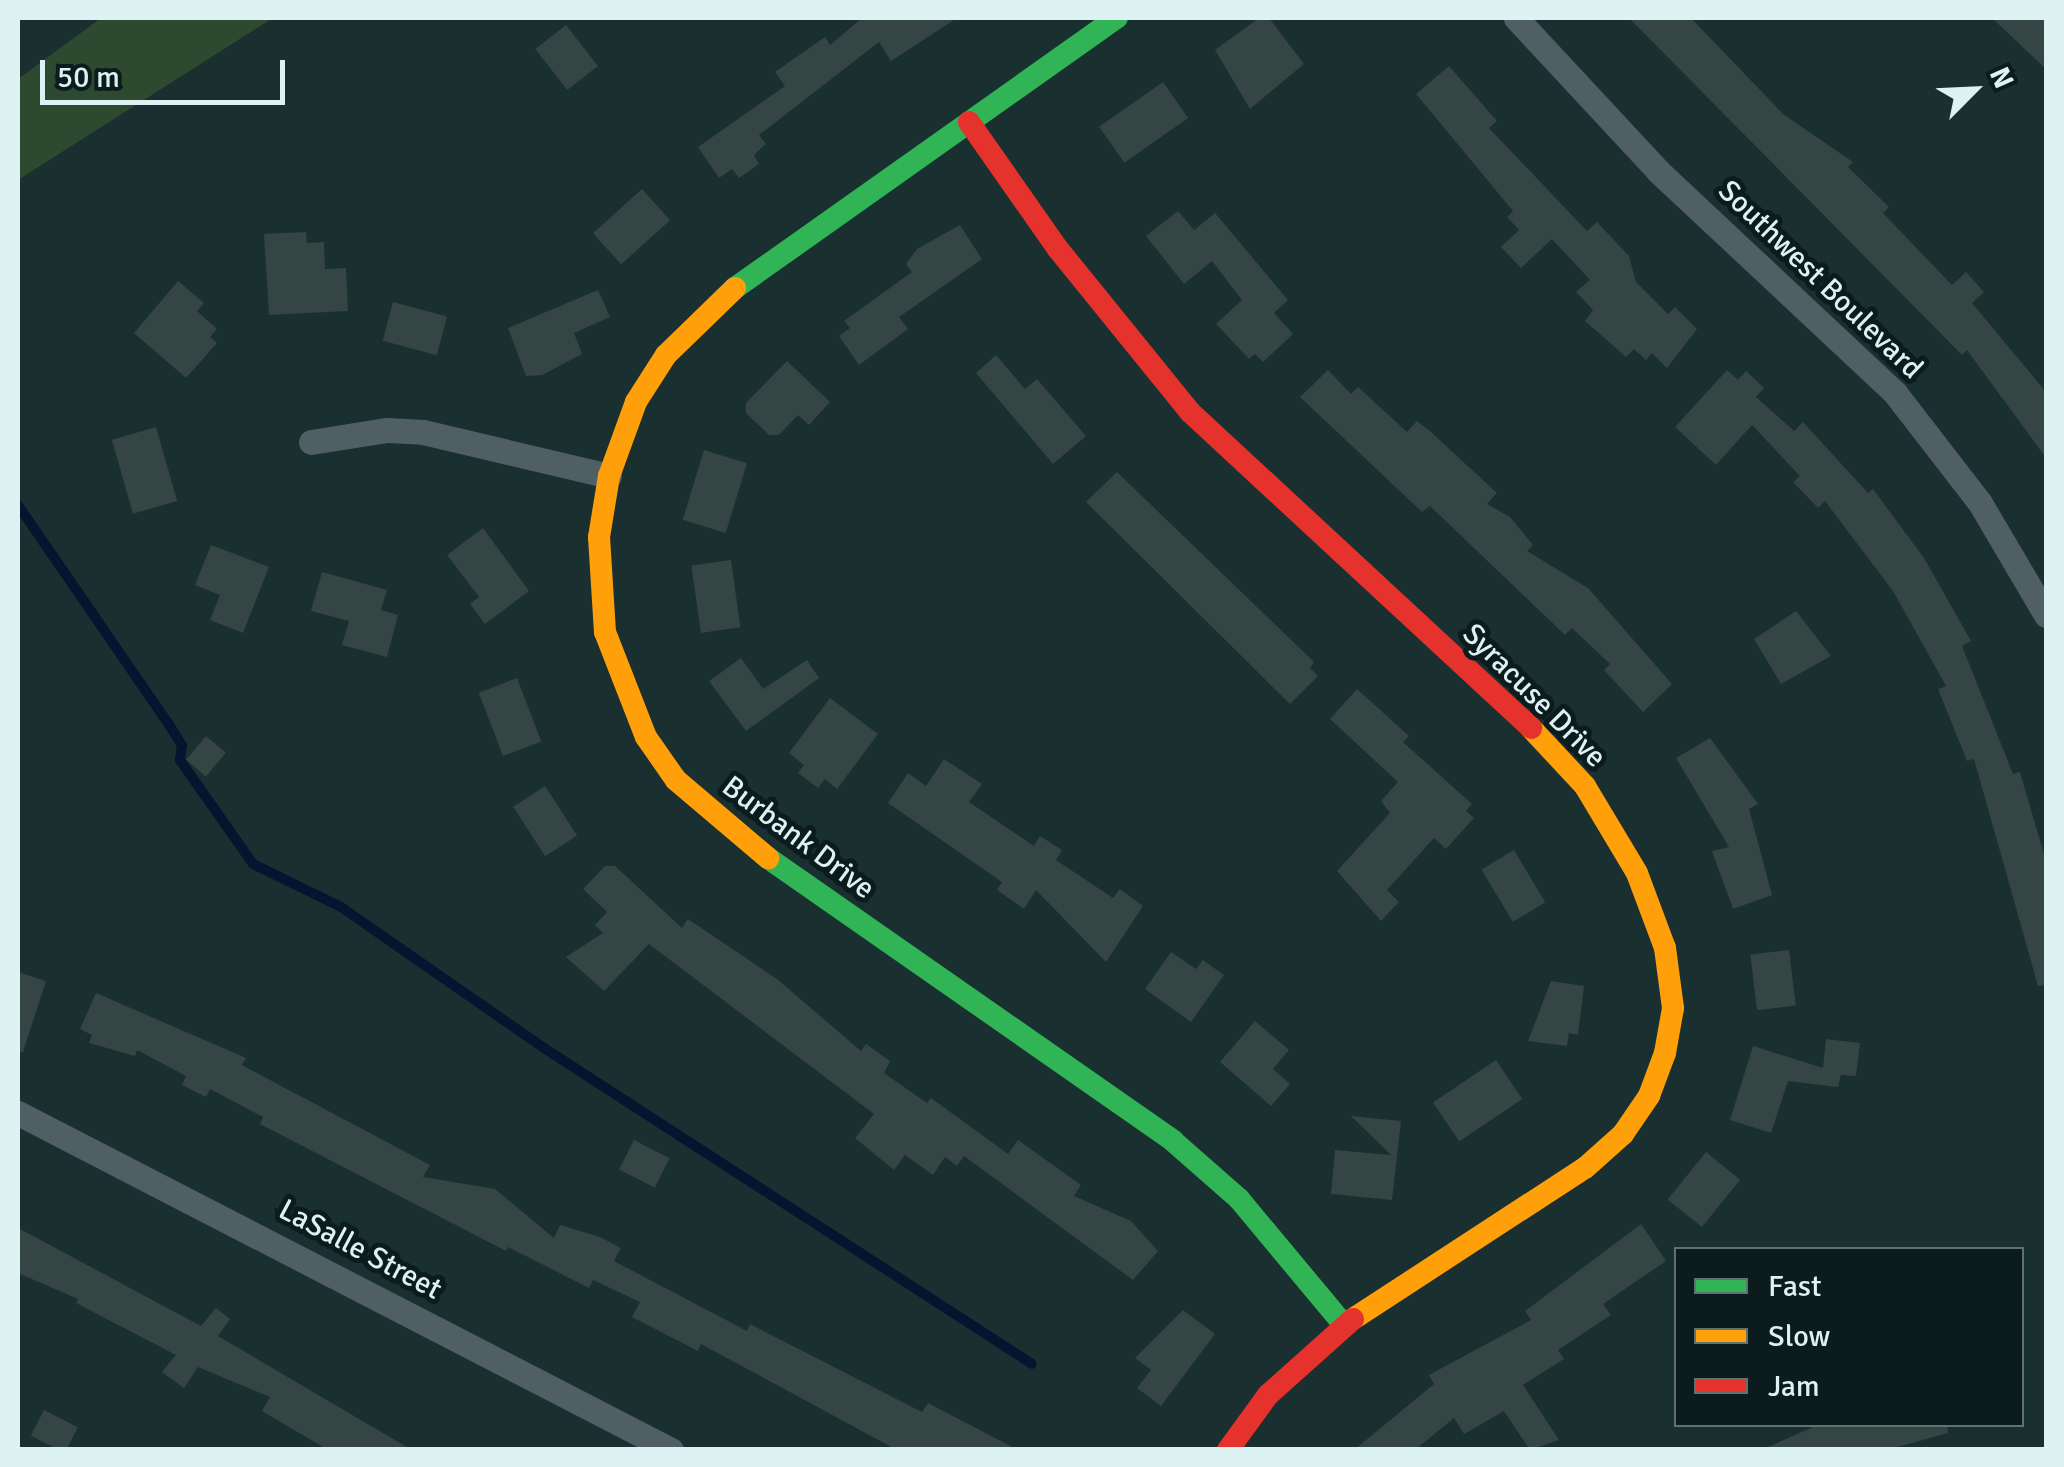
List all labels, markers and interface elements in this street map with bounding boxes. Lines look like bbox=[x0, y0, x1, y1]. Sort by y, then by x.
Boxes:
scale bar bbox=[45, 40, 290, 102]
north arrow bbox=[1924, 40, 2024, 140]
text: 50 m bbox=[57, 59, 120, 96]
text: N bbox=[1982, 62, 2021, 94]
street label: Southwest Boulevard bbox=[1710, 173, 1930, 387]
street label: Syracuse Drive bbox=[1455, 617, 1613, 775]
street label: Burbank Drive bbox=[715, 769, 881, 907]
street label: LaSalle Street bbox=[272, 1192, 448, 1308]
legend bbox=[1674, 1247, 2024, 1427]
text: Fast bbox=[1768, 1268, 1821, 1305]
text: Slow bbox=[1768, 1318, 1830, 1355]
text: Jam bbox=[1768, 1368, 1820, 1405]

